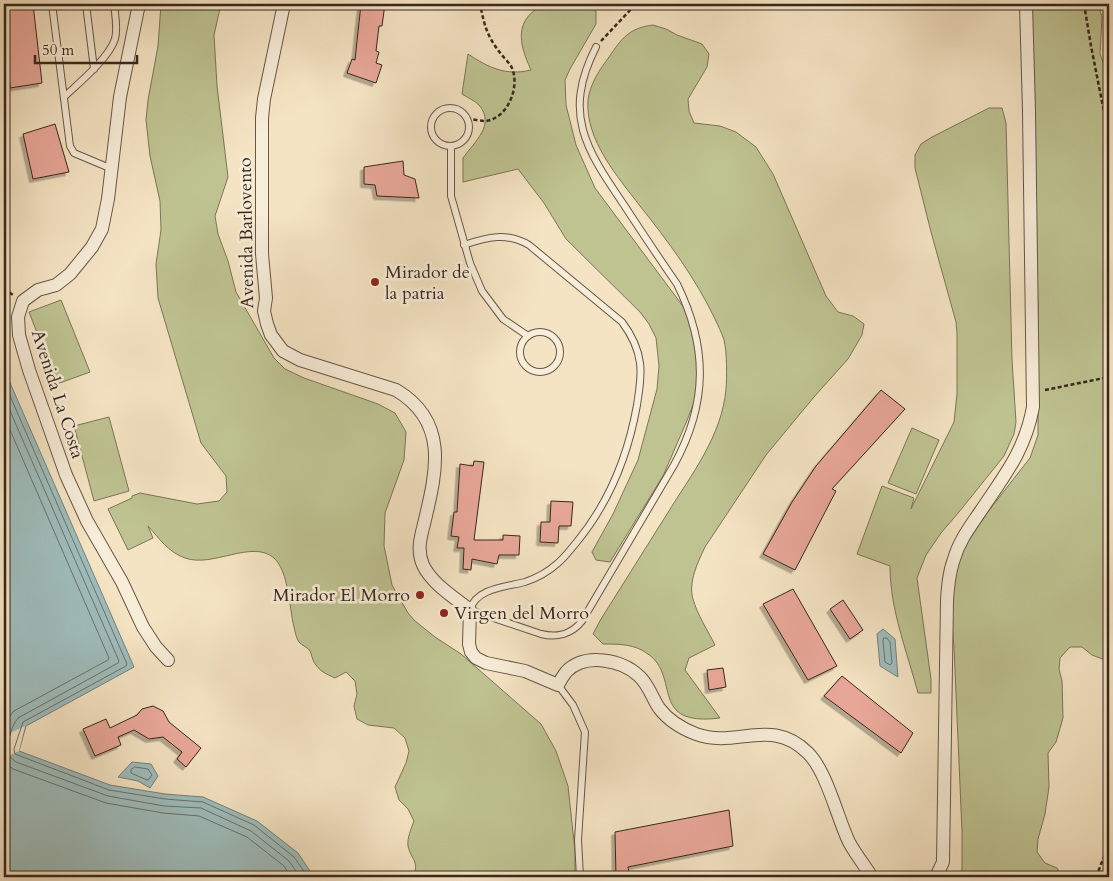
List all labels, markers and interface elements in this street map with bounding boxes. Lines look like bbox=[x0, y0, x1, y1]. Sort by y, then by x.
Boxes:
scale bar bbox=[35, 32, 138, 64]
text: 50 m bbox=[42, 40, 74, 60]
street label: Avenida Barlovento bbox=[233, 157, 260, 309]
place label: Mirador de la patria bbox=[385, 260, 470, 306]
marker: Mirador de la patria bbox=[369, 276, 381, 288]
street label: Avenida La Costa bbox=[25, 327, 90, 462]
place label: Mirador El Morro bbox=[273, 583, 410, 608]
marker: Mirador El Morro bbox=[414, 589, 426, 601]
place label: Virgen del Morro bbox=[454, 601, 589, 626]
marker: Virgen del Morro bbox=[438, 607, 450, 619]

